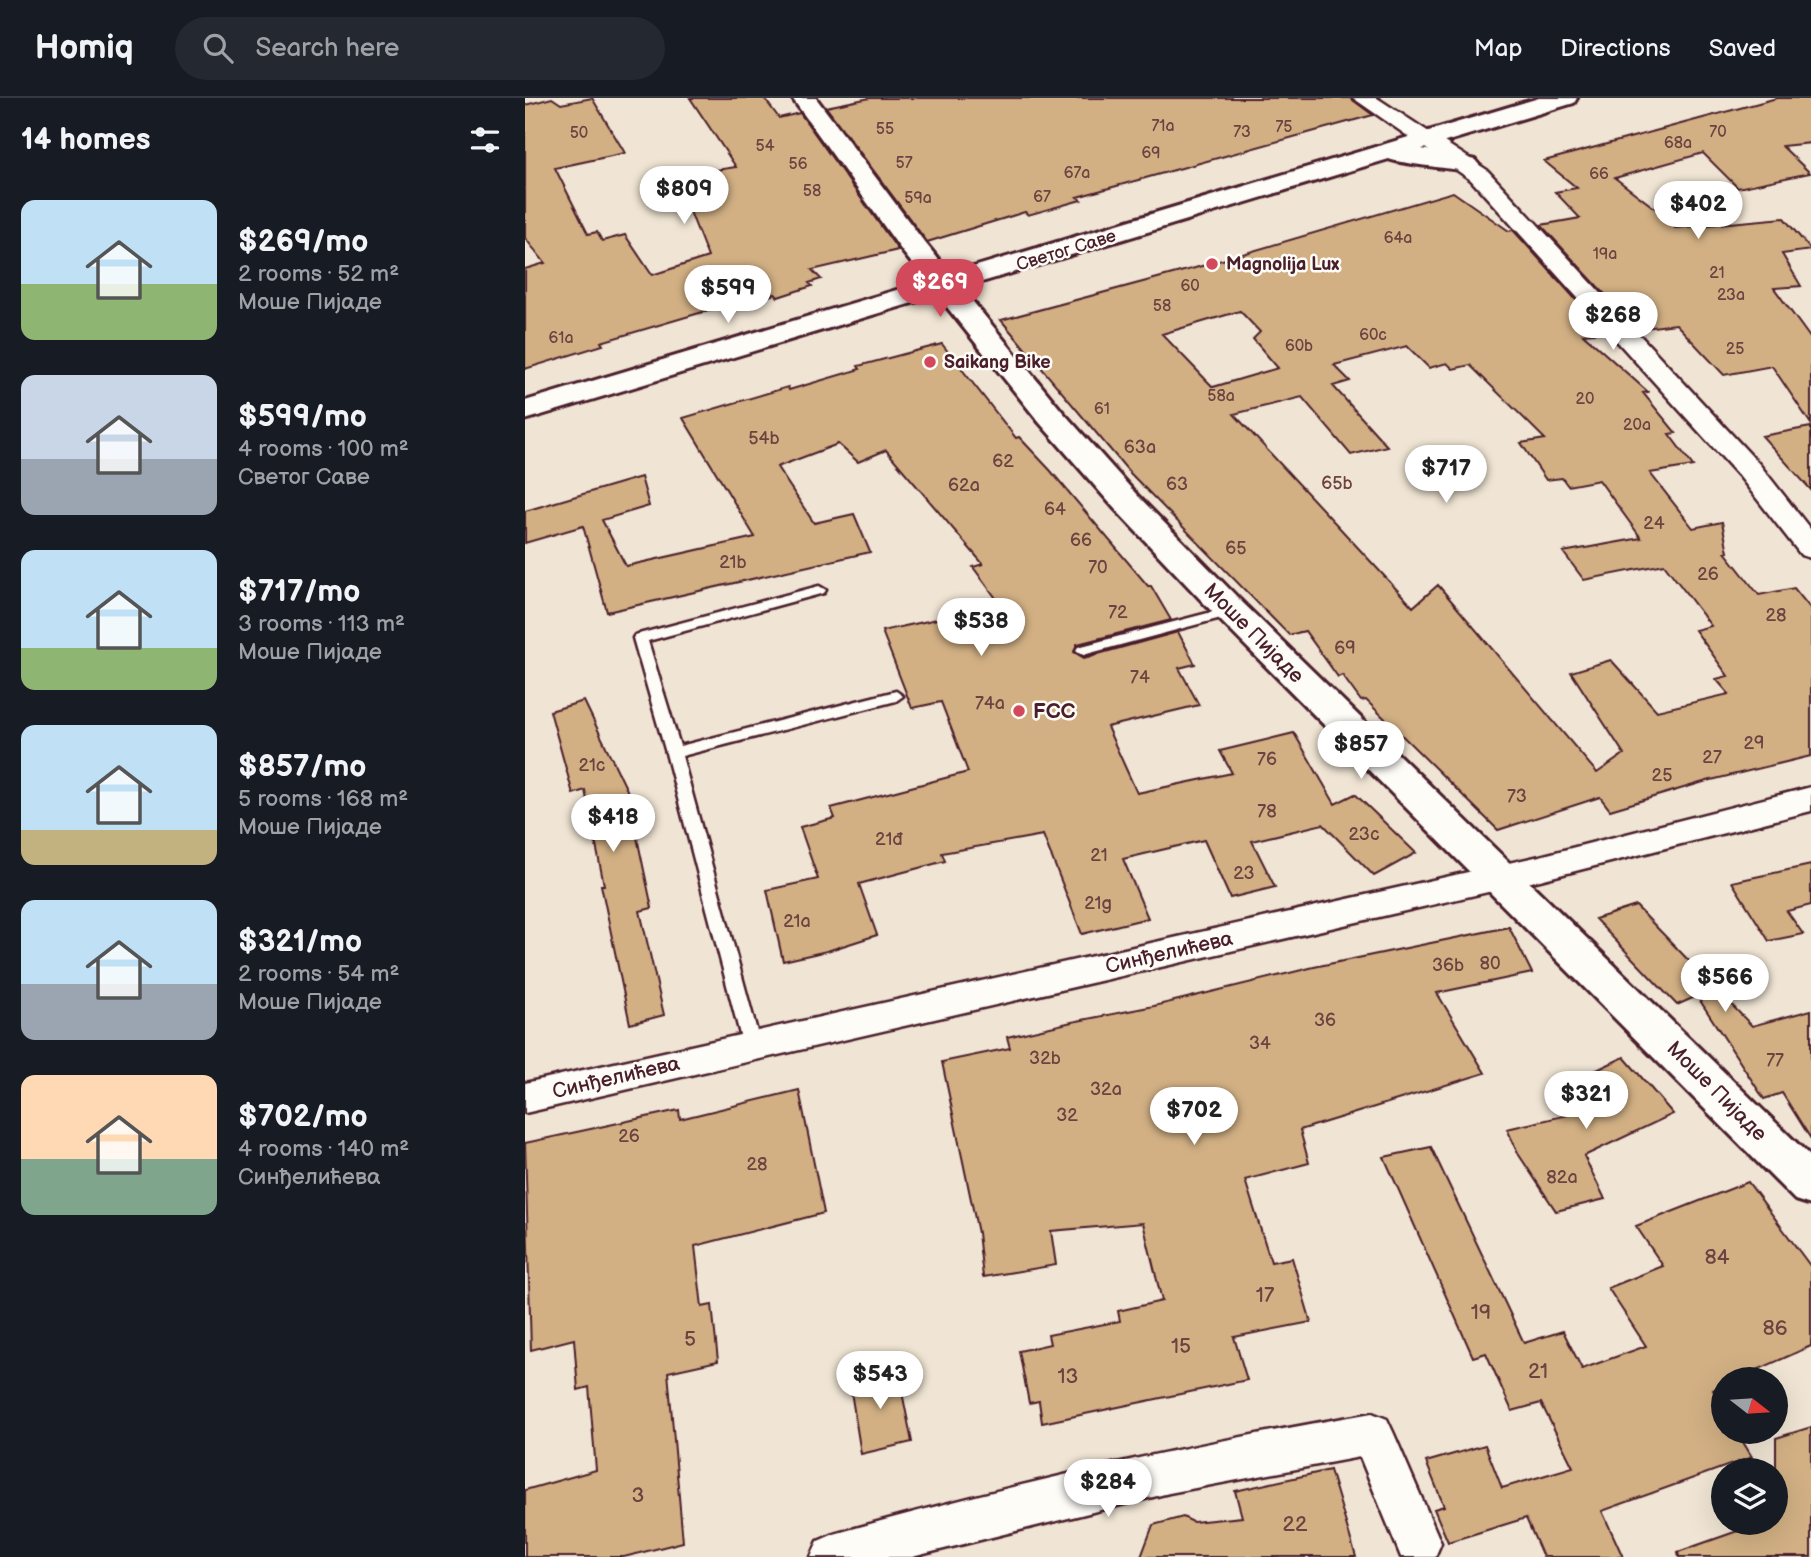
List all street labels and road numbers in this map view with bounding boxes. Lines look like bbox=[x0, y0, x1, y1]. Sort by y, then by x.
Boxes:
street label: Светог Саве bbox=[1014, 225, 1119, 276]
street label: Моше Пијаде bbox=[1198, 578, 1309, 689]
street label: Синђелићева bbox=[1103, 926, 1236, 979]
street label: Моше Пијаде bbox=[1661, 1036, 1772, 1147]
street label: Синђелићева bbox=[550, 1051, 683, 1104]

